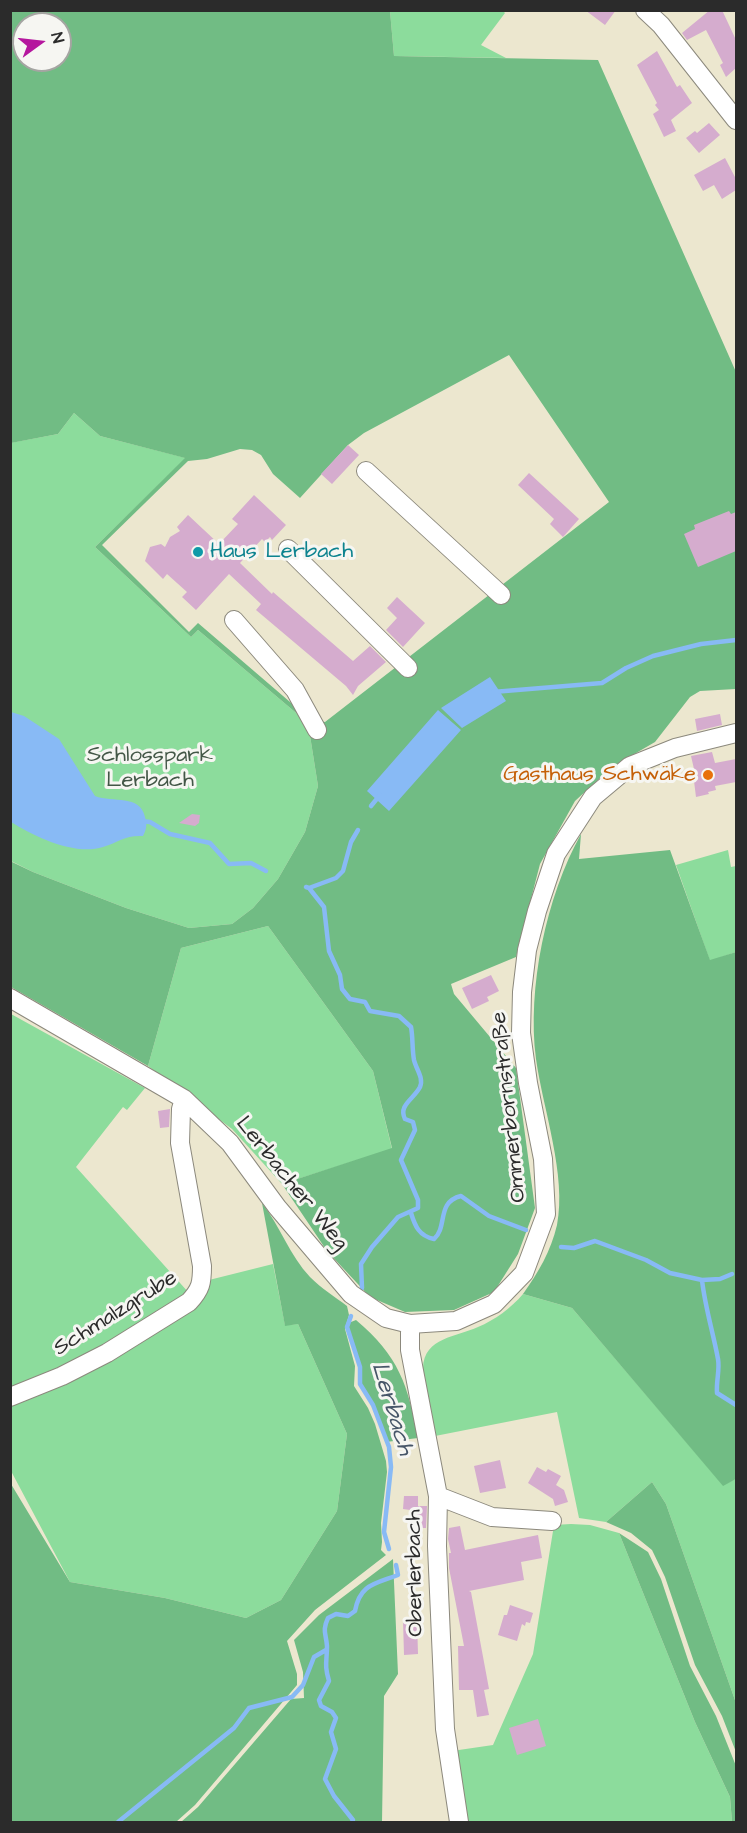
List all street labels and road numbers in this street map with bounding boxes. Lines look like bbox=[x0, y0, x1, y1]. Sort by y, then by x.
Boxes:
street label: Ommerbornstraße bbox=[487, 1010, 533, 1204]
street label: Lerbacher Weg bbox=[229, 1112, 353, 1256]
street label: Schmalzgrube bbox=[49, 1266, 183, 1362]
street label: Oberlerbach bbox=[402, 1509, 430, 1637]

